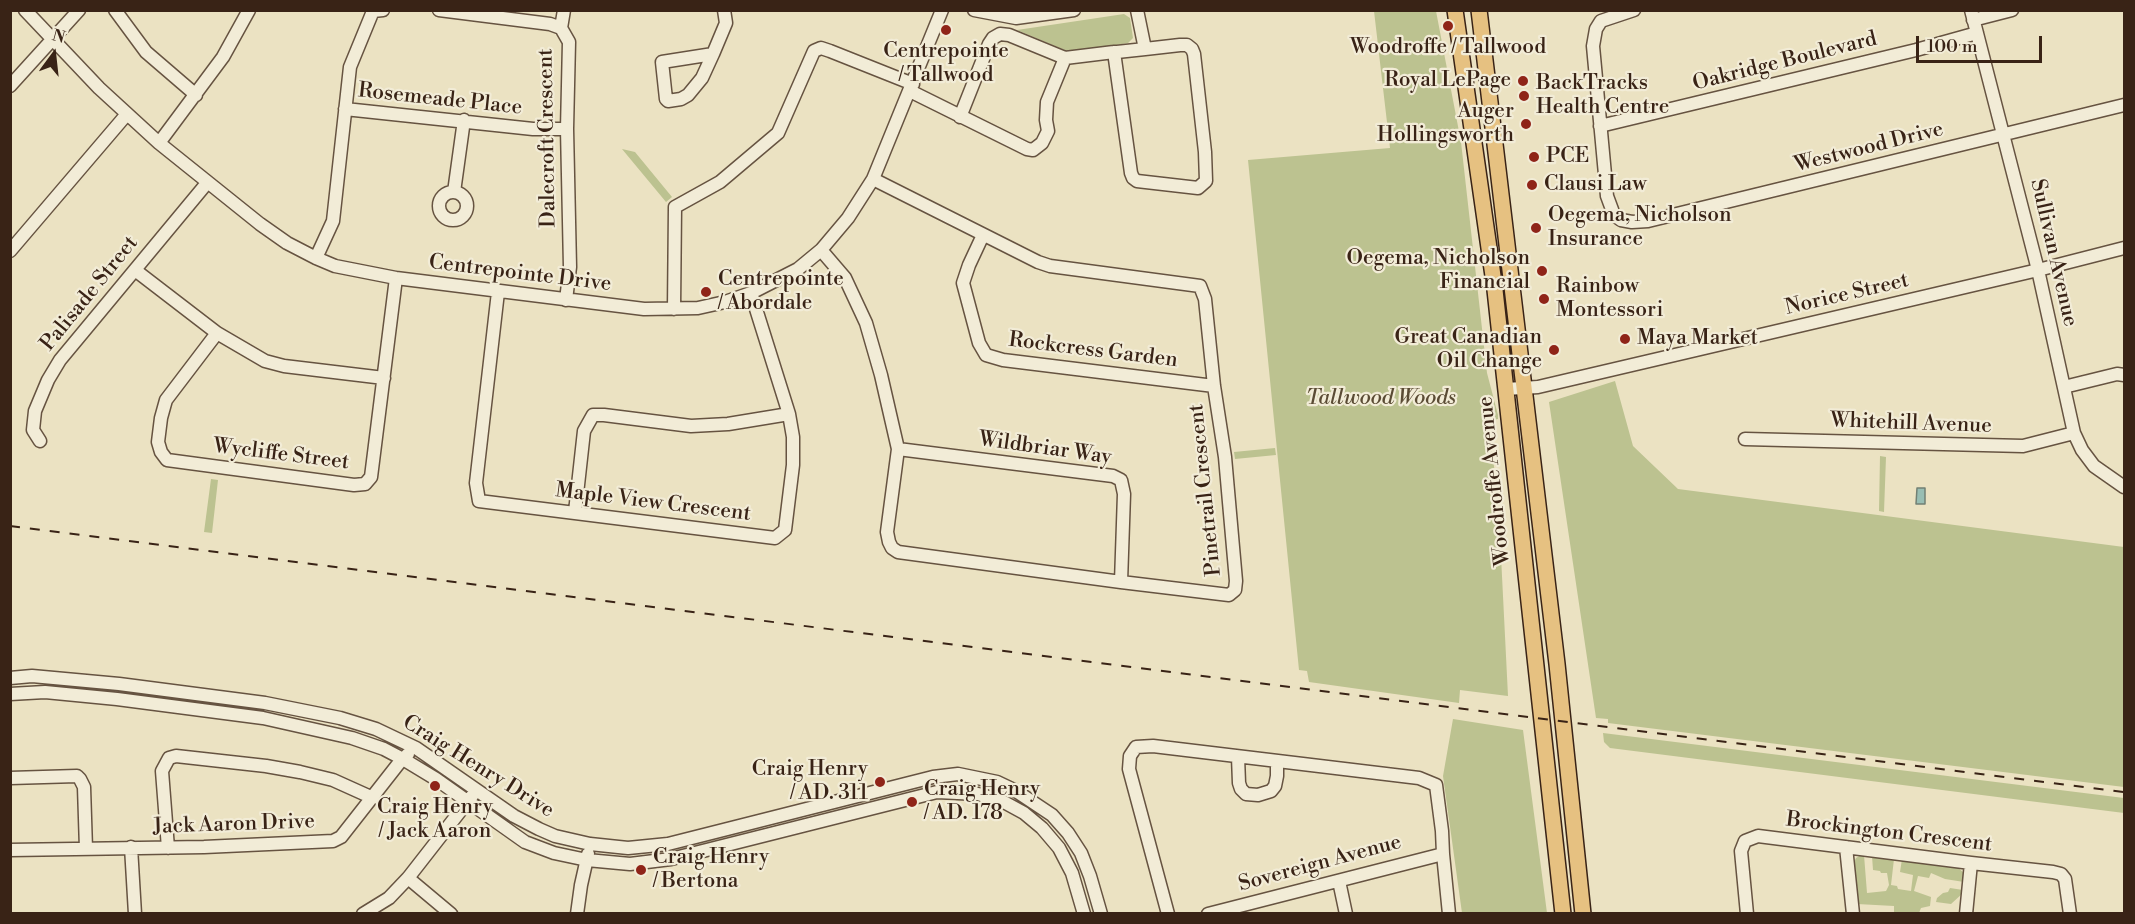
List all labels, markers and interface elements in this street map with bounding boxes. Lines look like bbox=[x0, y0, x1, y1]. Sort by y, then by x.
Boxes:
marker: Woodroffe / Tallwood bbox=[1441, 19, 1455, 33]
marker: Centrepointe / Tallwood bbox=[939, 23, 953, 37]
north arrow bbox=[24, 24, 84, 84]
scale bar bbox=[1919, 24, 2045, 62]
text: N bbox=[50, 25, 67, 48]
street label: Oakridge Boulevard bbox=[1690, 27, 1880, 97]
place label: Woodroffe / Tallwood bbox=[1350, 35, 1546, 61]
text: 100 m bbox=[1927, 35, 1978, 58]
place label: Centrepointe / Tallwood bbox=[883, 39, 1009, 89]
street label: Dalecroft Crescent bbox=[534, 48, 562, 228]
place label: Royal LePage bbox=[1384, 68, 1511, 94]
place label: BackTracks Health Centre bbox=[1536, 71, 1669, 121]
marker: Royal LePage bbox=[1516, 74, 1530, 88]
street label: Rosemeade Place bbox=[357, 79, 523, 121]
marker: BackTracks Health Centre bbox=[1517, 89, 1531, 103]
place label: Auger Hollingsworth bbox=[1377, 99, 1514, 149]
marker: Auger Hollingsworth bbox=[1519, 117, 1533, 131]
street label: Westwood Drive bbox=[1792, 117, 1946, 179]
place label: PCE bbox=[1546, 144, 1589, 170]
marker: PCE bbox=[1527, 150, 1541, 164]
place label: Clausi Law bbox=[1544, 172, 1647, 198]
street label: Sullivan Avenue bbox=[2024, 177, 2082, 329]
marker: Clausi Law bbox=[1525, 178, 1539, 192]
place label: Oegema, Nicholson Insurance bbox=[1548, 203, 1732, 253]
marker: Oegema, Nicholson Insurance bbox=[1529, 221, 1543, 235]
street label: Palisade Street bbox=[36, 231, 144, 357]
place label: Oegema, Nicholson Financial bbox=[1346, 246, 1530, 296]
street label: Centrepointe Drive bbox=[427, 250, 613, 298]
marker: Oegema, Nicholson Financial bbox=[1535, 264, 1549, 278]
place label: Centrepointe / Abordale bbox=[718, 267, 844, 317]
street label: Norice Street bbox=[1783, 269, 1911, 321]
place label: Rainbow Montessori bbox=[1556, 274, 1663, 324]
marker: Centrepointe / Abordale bbox=[699, 285, 713, 299]
marker: Rainbow Montessori bbox=[1537, 292, 1551, 306]
place label: Great Canadian Oil Change bbox=[1394, 325, 1542, 375]
place label: Maya Market bbox=[1637, 326, 1758, 352]
street label: Rockcress Garden bbox=[1007, 328, 1179, 374]
marker: Maya Market bbox=[1618, 332, 1632, 346]
marker: Great Canadian Oil Change bbox=[1547, 343, 1561, 357]
park label: Tallwood Woods bbox=[1306, 386, 1456, 412]
street label: Woodroffe Avenue bbox=[1474, 395, 1516, 567]
street label: Pinetrail Crescent bbox=[1184, 403, 1228, 577]
street label: Whitehill Avenue bbox=[1830, 409, 1992, 439]
street label: Wildbriar Way bbox=[977, 427, 1113, 471]
street label: Wycliffe Street bbox=[211, 434, 351, 476]
street label: Maple View Crescent bbox=[554, 478, 752, 528]
street label: Craig Henry Drive bbox=[398, 710, 558, 824]
place label: Craig Henry / AD. 311 bbox=[752, 757, 868, 807]
marker: Craig Henry / AD. 311 bbox=[873, 775, 887, 789]
place label: Craig Henry / AD. 178 bbox=[924, 777, 1040, 827]
marker: Craig Henry / Jack Aaron bbox=[428, 779, 442, 793]
place label: Craig Henry / Jack Aaron bbox=[377, 795, 493, 845]
marker: Craig Henry / AD. 178 bbox=[905, 795, 919, 809]
street label: Brockington Crescent bbox=[1785, 808, 1993, 858]
street label: Jack Aaron Drive bbox=[153, 810, 315, 840]
street label: Sovereign Avenue bbox=[1236, 830, 1404, 898]
place label: Craig Henry / Bertona bbox=[653, 845, 769, 895]
marker: Craig Henry / Bertona bbox=[634, 863, 648, 877]

